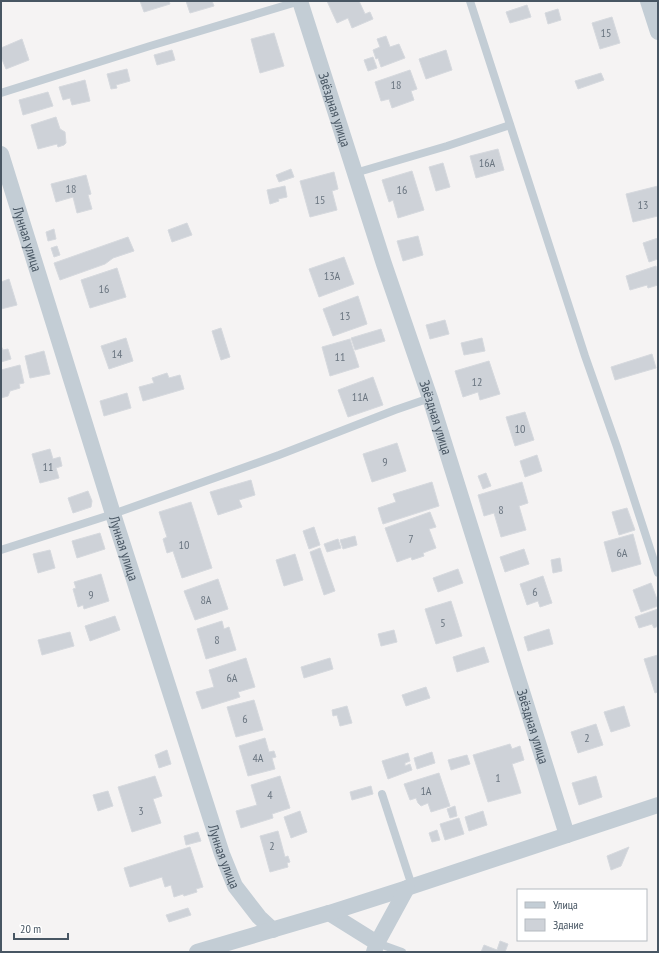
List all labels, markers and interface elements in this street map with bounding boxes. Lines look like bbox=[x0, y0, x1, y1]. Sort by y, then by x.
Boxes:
house number: 15 bbox=[601, 25, 611, 40]
street label: Звёздная улица bbox=[314, 70, 355, 149]
house number: 18 bbox=[391, 77, 401, 92]
house number: 16А bbox=[479, 155, 496, 170]
house number: 18 bbox=[66, 181, 76, 196]
house number: 16 bbox=[397, 182, 407, 197]
house number: 15 bbox=[315, 192, 325, 207]
house number: 13 bbox=[638, 197, 648, 212]
street label: Лунная улица bbox=[9, 203, 46, 274]
house number: 13А bbox=[324, 268, 341, 283]
house number: 16 bbox=[99, 281, 109, 296]
house number: 13 bbox=[340, 308, 350, 323]
house number: 14 bbox=[112, 346, 123, 361]
house number: 11 bbox=[335, 349, 345, 364]
house number: 12 bbox=[472, 374, 482, 389]
street label: Звёздная улица bbox=[415, 378, 456, 457]
house number: 11А bbox=[352, 389, 369, 404]
house number: 10 bbox=[515, 421, 525, 436]
house number: 9 bbox=[382, 454, 388, 469]
house number: 11 bbox=[43, 459, 53, 474]
house number: 8 bbox=[498, 502, 504, 517]
street label: Лунная улица bbox=[105, 513, 143, 583]
house number: 7 bbox=[408, 531, 414, 546]
house number: 10 bbox=[179, 537, 189, 552]
house number: 6А bbox=[616, 545, 628, 560]
house number: 6 bbox=[532, 584, 538, 599]
house number: 9 bbox=[88, 587, 94, 602]
house number: 8А bbox=[200, 592, 212, 607]
house number: 5 bbox=[440, 615, 446, 630]
house number: 8 bbox=[214, 632, 220, 647]
house number: 6А bbox=[226, 670, 238, 685]
street label: Звёздная улица bbox=[513, 687, 553, 766]
house number: 6 bbox=[242, 711, 248, 726]
house number: 2 bbox=[584, 730, 590, 745]
house number: 4А bbox=[252, 750, 264, 765]
house number: 1 bbox=[495, 770, 501, 785]
house number: 1А bbox=[420, 783, 432, 798]
house number: 4 bbox=[267, 787, 273, 802]
house number: 3 bbox=[138, 803, 144, 818]
street label: Лунная улица bbox=[204, 821, 244, 891]
house number: 2 bbox=[269, 838, 275, 853]
legend bbox=[517, 889, 647, 941]
text: Улица bbox=[553, 897, 578, 912]
scale bar bbox=[14, 915, 68, 941]
text: Здание bbox=[553, 917, 584, 932]
text: 20 m bbox=[20, 921, 41, 936]

